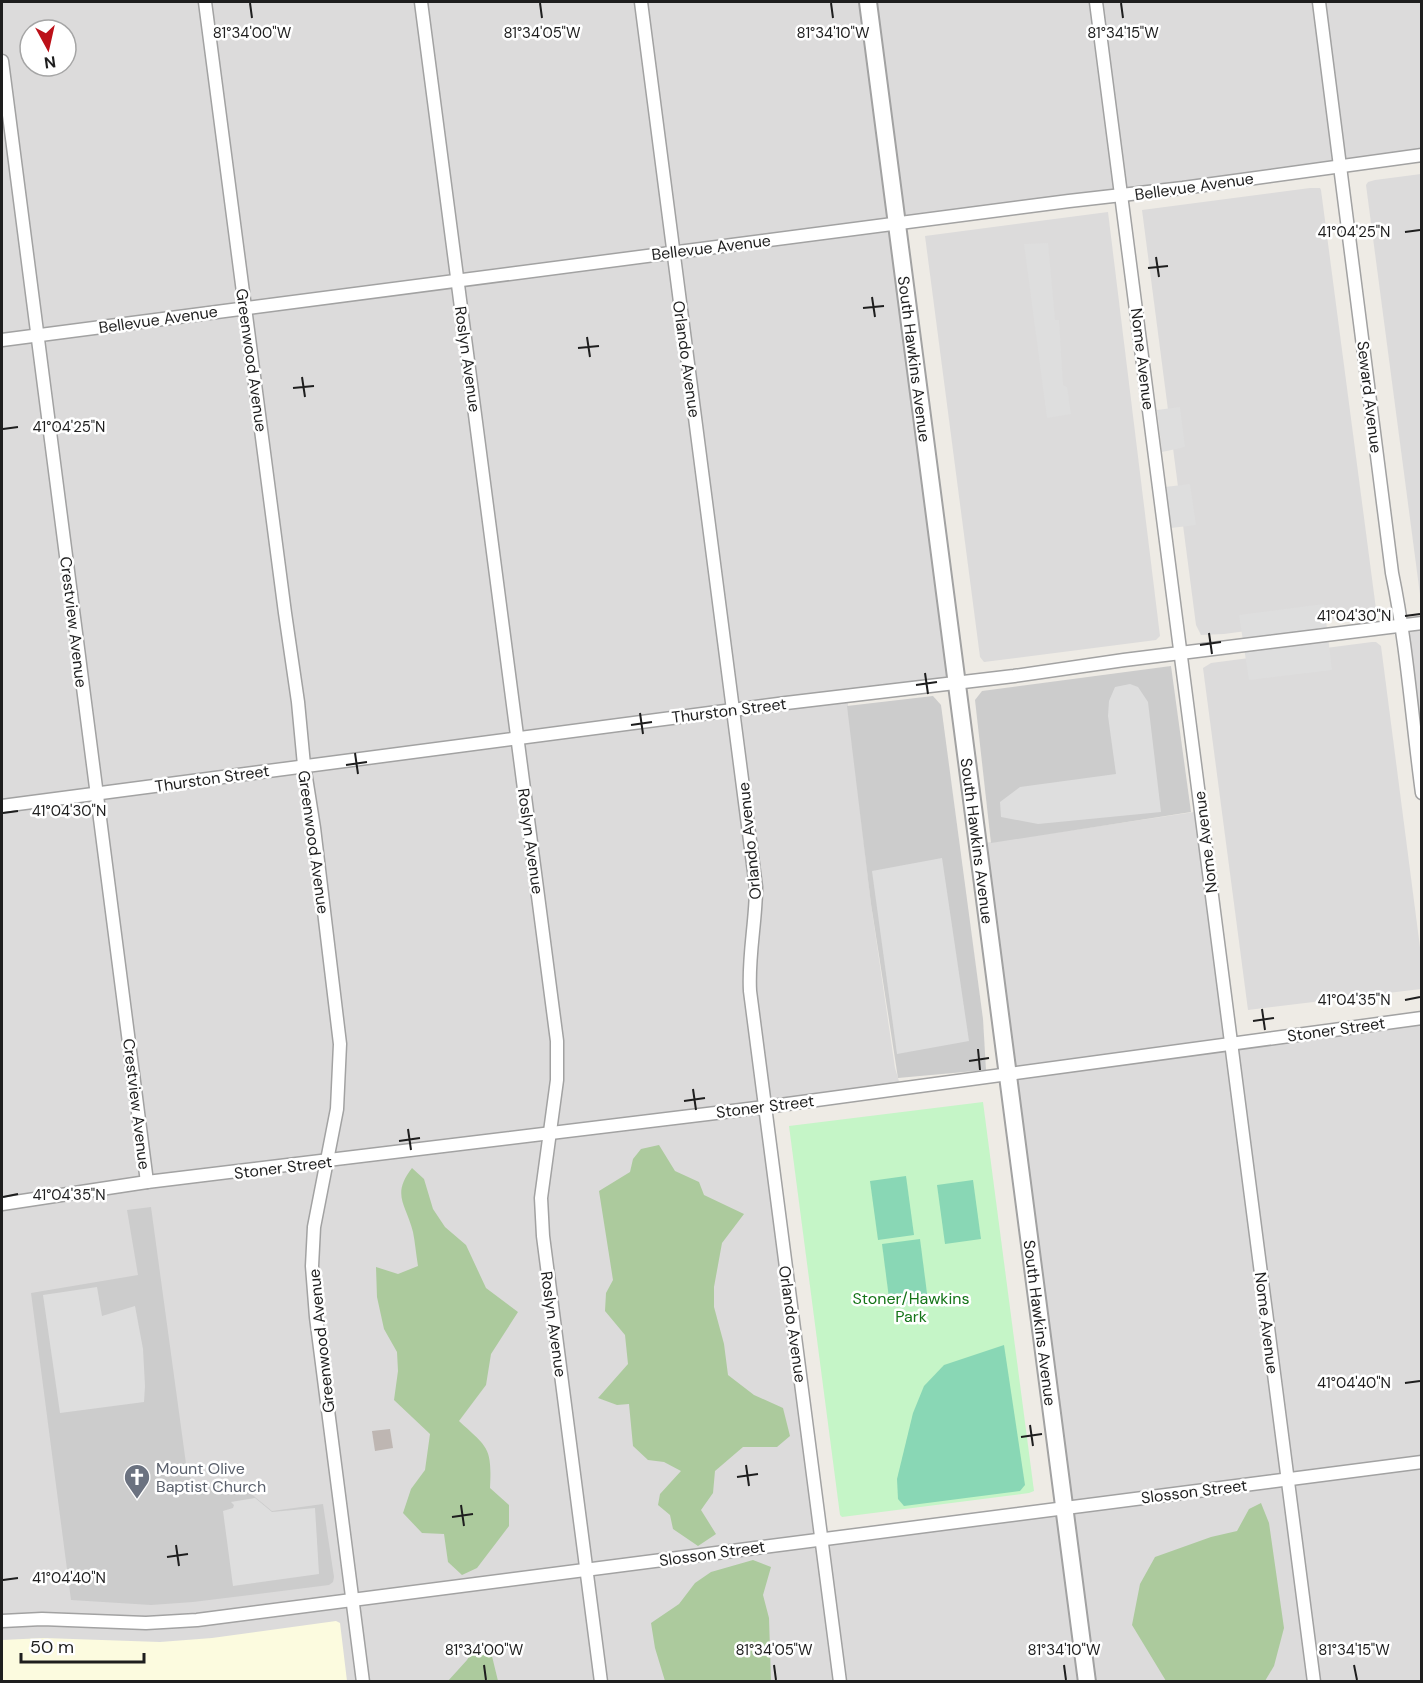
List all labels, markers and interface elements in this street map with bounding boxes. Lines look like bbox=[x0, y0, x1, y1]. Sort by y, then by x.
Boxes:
north arrow bbox=[18, 18, 78, 78]
text: 81°34'00"W bbox=[213, 23, 292, 43]
text: 81°34'05"W bbox=[503, 23, 581, 43]
text: 81°34'10"W bbox=[797, 23, 870, 43]
text: 81°34'15"W bbox=[1087, 23, 1159, 43]
text: N bbox=[43, 51, 57, 74]
street label: Bellevue Avenue bbox=[1133, 168, 1255, 205]
text: 41°04'25"N bbox=[1318, 222, 1390, 242]
street label: Bellevue Avenue bbox=[650, 230, 772, 265]
street label: South Hawkins Avenue bbox=[893, 275, 935, 443]
street label: Greenwood Avenue bbox=[231, 287, 272, 433]
street label: Orlando Avenue bbox=[668, 299, 705, 419]
street label: Bellevue Avenue bbox=[97, 301, 219, 338]
street label: Roslyn Avenue bbox=[450, 305, 485, 413]
street label: Nome Avenue bbox=[1126, 307, 1159, 411]
street label: Seward Avenue bbox=[1352, 340, 1387, 454]
text: 41°04'25"N bbox=[33, 417, 105, 437]
street label: Crestview Avenue bbox=[55, 555, 92, 689]
text: 41°04'30"N bbox=[1317, 606, 1391, 626]
street label: Thurston Street bbox=[671, 693, 788, 728]
street label: South Hawkins Avenue bbox=[956, 757, 998, 925]
street label: Thurston Street bbox=[154, 760, 271, 797]
street label: Greenwood Avenue bbox=[293, 769, 334, 915]
street label: Orlando Avenue bbox=[733, 781, 766, 901]
street label: Roslyn Avenue bbox=[513, 787, 548, 895]
street label: Nome Avenue bbox=[1189, 790, 1222, 894]
text: 41°04'30"N bbox=[32, 801, 106, 821]
text: 41°04'35"N bbox=[1317, 990, 1391, 1010]
street label: Stoner Street bbox=[1286, 1012, 1386, 1047]
street label: Crestview Avenue bbox=[118, 1037, 155, 1171]
street label: Stoner Street bbox=[715, 1090, 815, 1123]
street label: Stoner Street bbox=[233, 1151, 333, 1184]
text: 41°04'35"N bbox=[32, 1185, 106, 1205]
street label: South Hawkins Avenue bbox=[1018, 1239, 1061, 1407]
street label: Orlando Avenue bbox=[774, 1264, 811, 1384]
street label: Greenwood Avenue bbox=[303, 1268, 339, 1414]
street label: Roslyn Avenue bbox=[536, 1270, 571, 1378]
street label: Nome Avenue bbox=[1250, 1271, 1283, 1375]
park label: Stoner/Hawkins Park bbox=[853, 1288, 969, 1327]
text: 41°04'40"N bbox=[1317, 1373, 1391, 1393]
place label: Mount Olive Baptist Church bbox=[156, 1458, 266, 1497]
church icon: Mount Olive Baptist Church bbox=[122, 1462, 152, 1500]
street label: Slosson Street bbox=[1140, 1475, 1248, 1508]
street label: Slosson Street bbox=[658, 1536, 766, 1571]
text: 41°04'40"N bbox=[32, 1568, 106, 1588]
scale bar bbox=[21, 1626, 144, 1664]
text: 50 m bbox=[30, 1635, 74, 1659]
text: 81°34'00"W bbox=[445, 1640, 524, 1660]
text: 81°34'05"W bbox=[735, 1640, 813, 1660]
text: 81°34'10"W bbox=[1028, 1640, 1101, 1660]
text: 81°34'15"W bbox=[1318, 1640, 1390, 1660]

